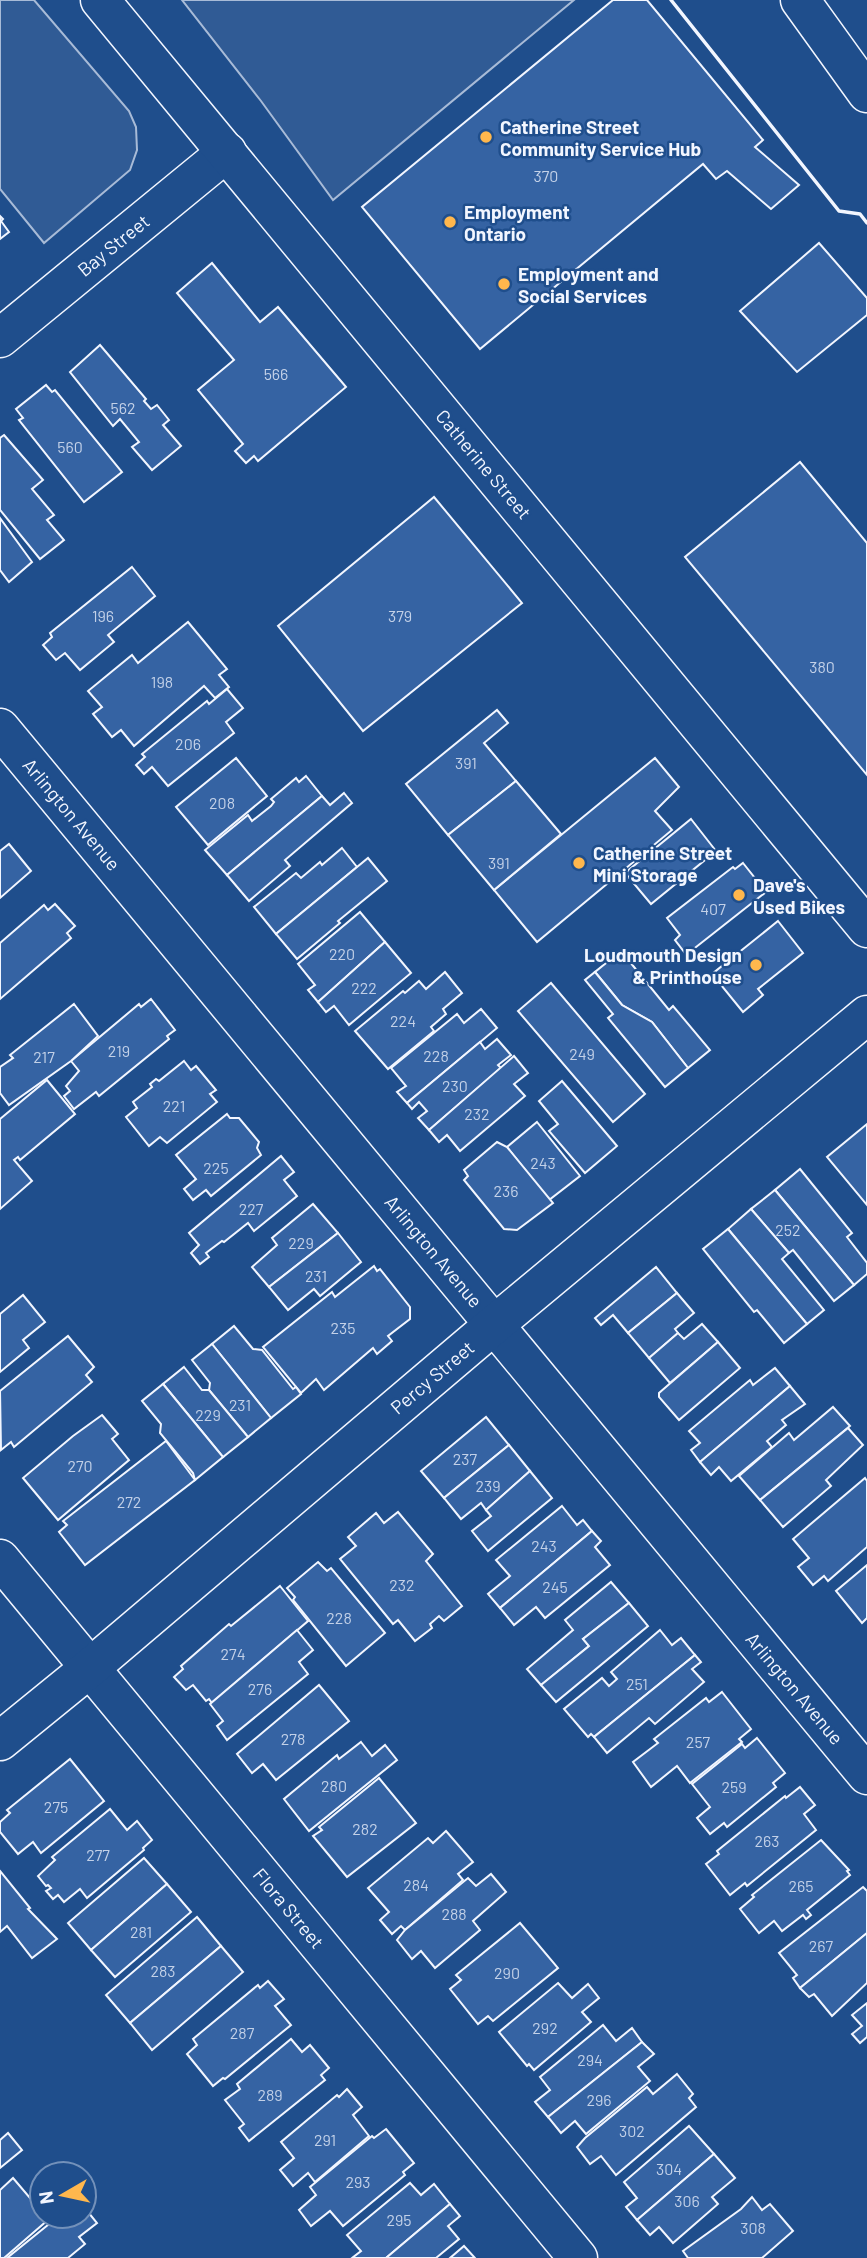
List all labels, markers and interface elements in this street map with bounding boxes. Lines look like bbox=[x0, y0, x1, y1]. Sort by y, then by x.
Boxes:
place label: Catherine Street Community Service Hub bbox=[500, 115, 701, 160]
marker: Catherine Street Community Service Hub bbox=[478, 129, 494, 145]
house number: 370 bbox=[534, 166, 558, 185]
place label: Employment Ontario bbox=[464, 200, 570, 245]
street label: Bay Street bbox=[72, 209, 154, 281]
marker: Employment Ontario bbox=[442, 214, 458, 230]
place label: Employment and Social Services bbox=[518, 262, 659, 307]
marker: Employment and Social Services bbox=[496, 276, 512, 292]
house number: 566 bbox=[264, 364, 288, 383]
house number: 562 bbox=[110, 398, 136, 417]
street label: Catherine Street bbox=[432, 405, 536, 523]
house number: 560 bbox=[57, 437, 83, 456]
house number: 196 bbox=[92, 606, 114, 625]
house number: 379 bbox=[388, 606, 412, 625]
house number: 380 bbox=[809, 657, 835, 676]
house number: 198 bbox=[151, 672, 173, 691]
house number: 206 bbox=[175, 734, 201, 753]
street label: Arlington Avenue bbox=[18, 753, 126, 875]
house number: 391 bbox=[455, 753, 477, 772]
house number: 208 bbox=[209, 793, 235, 812]
place label: Catherine Street Mini Storage bbox=[593, 841, 732, 886]
house number: 391 bbox=[488, 853, 510, 872]
marker: Catherine Street Mini Storage bbox=[571, 855, 587, 871]
place label: Dave's Used Bikes bbox=[753, 873, 845, 918]
marker: Dave's Used Bikes bbox=[731, 887, 747, 903]
house number: 407 bbox=[700, 899, 726, 918]
place label: Loudmouth Design & Printhouse bbox=[584, 943, 742, 988]
house number: 220 bbox=[329, 944, 355, 963]
marker: Loudmouth Design & Printhouse bbox=[748, 957, 764, 973]
house number: 222 bbox=[351, 978, 377, 997]
house number: 224 bbox=[390, 1011, 416, 1030]
house number: 219 bbox=[108, 1041, 130, 1060]
house number: 249 bbox=[569, 1044, 595, 1063]
house number: 228 bbox=[423, 1046, 449, 1065]
house number: 217 bbox=[33, 1047, 55, 1066]
house number: 230 bbox=[442, 1076, 468, 1095]
house number: 221 bbox=[163, 1096, 185, 1115]
house number: 232 bbox=[464, 1104, 490, 1123]
house number: 243 bbox=[530, 1153, 556, 1172]
house number: 225 bbox=[203, 1158, 229, 1177]
house number: 236 bbox=[494, 1181, 518, 1200]
street label: Arlington Avenue bbox=[380, 1190, 488, 1312]
house number: 227 bbox=[239, 1199, 264, 1218]
house number: 252 bbox=[775, 1220, 801, 1239]
house number: 229 bbox=[288, 1233, 314, 1252]
house number: 231 bbox=[305, 1266, 327, 1285]
house number: 235 bbox=[331, 1318, 355, 1337]
street label: Percy Street bbox=[386, 1335, 478, 1419]
house number: 231 bbox=[229, 1395, 251, 1414]
house number: 229 bbox=[195, 1405, 221, 1424]
house number: 237 bbox=[453, 1449, 478, 1468]
house number: 270 bbox=[67, 1456, 93, 1475]
house number: 239 bbox=[475, 1476, 501, 1495]
house number: 272 bbox=[117, 1492, 141, 1511]
house number: 243 bbox=[531, 1536, 557, 1555]
house number: 232 bbox=[389, 1575, 415, 1594]
house number: 245 bbox=[542, 1577, 568, 1596]
house number: 228 bbox=[326, 1608, 352, 1627]
street label: Arlington Avenue bbox=[741, 1627, 849, 1749]
house number: 274 bbox=[221, 1644, 245, 1663]
house number: 251 bbox=[626, 1674, 648, 1693]
house number: 276 bbox=[248, 1679, 272, 1698]
house number: 278 bbox=[281, 1729, 305, 1748]
house number: 257 bbox=[686, 1732, 711, 1751]
house number: 280 bbox=[321, 1776, 347, 1795]
house number: 259 bbox=[721, 1777, 747, 1796]
house number: 275 bbox=[44, 1797, 68, 1816]
house number: 282 bbox=[352, 1819, 378, 1838]
house number: 263 bbox=[754, 1831, 780, 1850]
house number: 277 bbox=[86, 1845, 110, 1864]
street label: Flora Street bbox=[249, 1863, 329, 1953]
house number: 284 bbox=[403, 1875, 429, 1894]
house number: 265 bbox=[788, 1876, 814, 1895]
house number: 288 bbox=[441, 1904, 467, 1923]
house number: 281 bbox=[130, 1922, 152, 1941]
house number: 267 bbox=[809, 1936, 834, 1955]
house number: 283 bbox=[150, 1961, 176, 1980]
house number: 290 bbox=[494, 1963, 520, 1982]
house number: 292 bbox=[532, 2018, 558, 2037]
house number: 287 bbox=[230, 2023, 255, 2042]
house number: 294 bbox=[577, 2050, 603, 2069]
house number: 289 bbox=[257, 2085, 283, 2104]
house number: 296 bbox=[586, 2090, 612, 2109]
house number: 302 bbox=[619, 2121, 645, 2140]
house number: 291 bbox=[314, 2130, 336, 2149]
house number: 304 bbox=[656, 2159, 682, 2178]
north arrow bbox=[28, 2160, 98, 2230]
house number: 293 bbox=[345, 2172, 371, 2191]
text: N bbox=[33, 2190, 58, 2206]
house number: 306 bbox=[674, 2191, 700, 2210]
house number: 295 bbox=[386, 2210, 412, 2229]
house number: 308 bbox=[740, 2218, 766, 2237]

